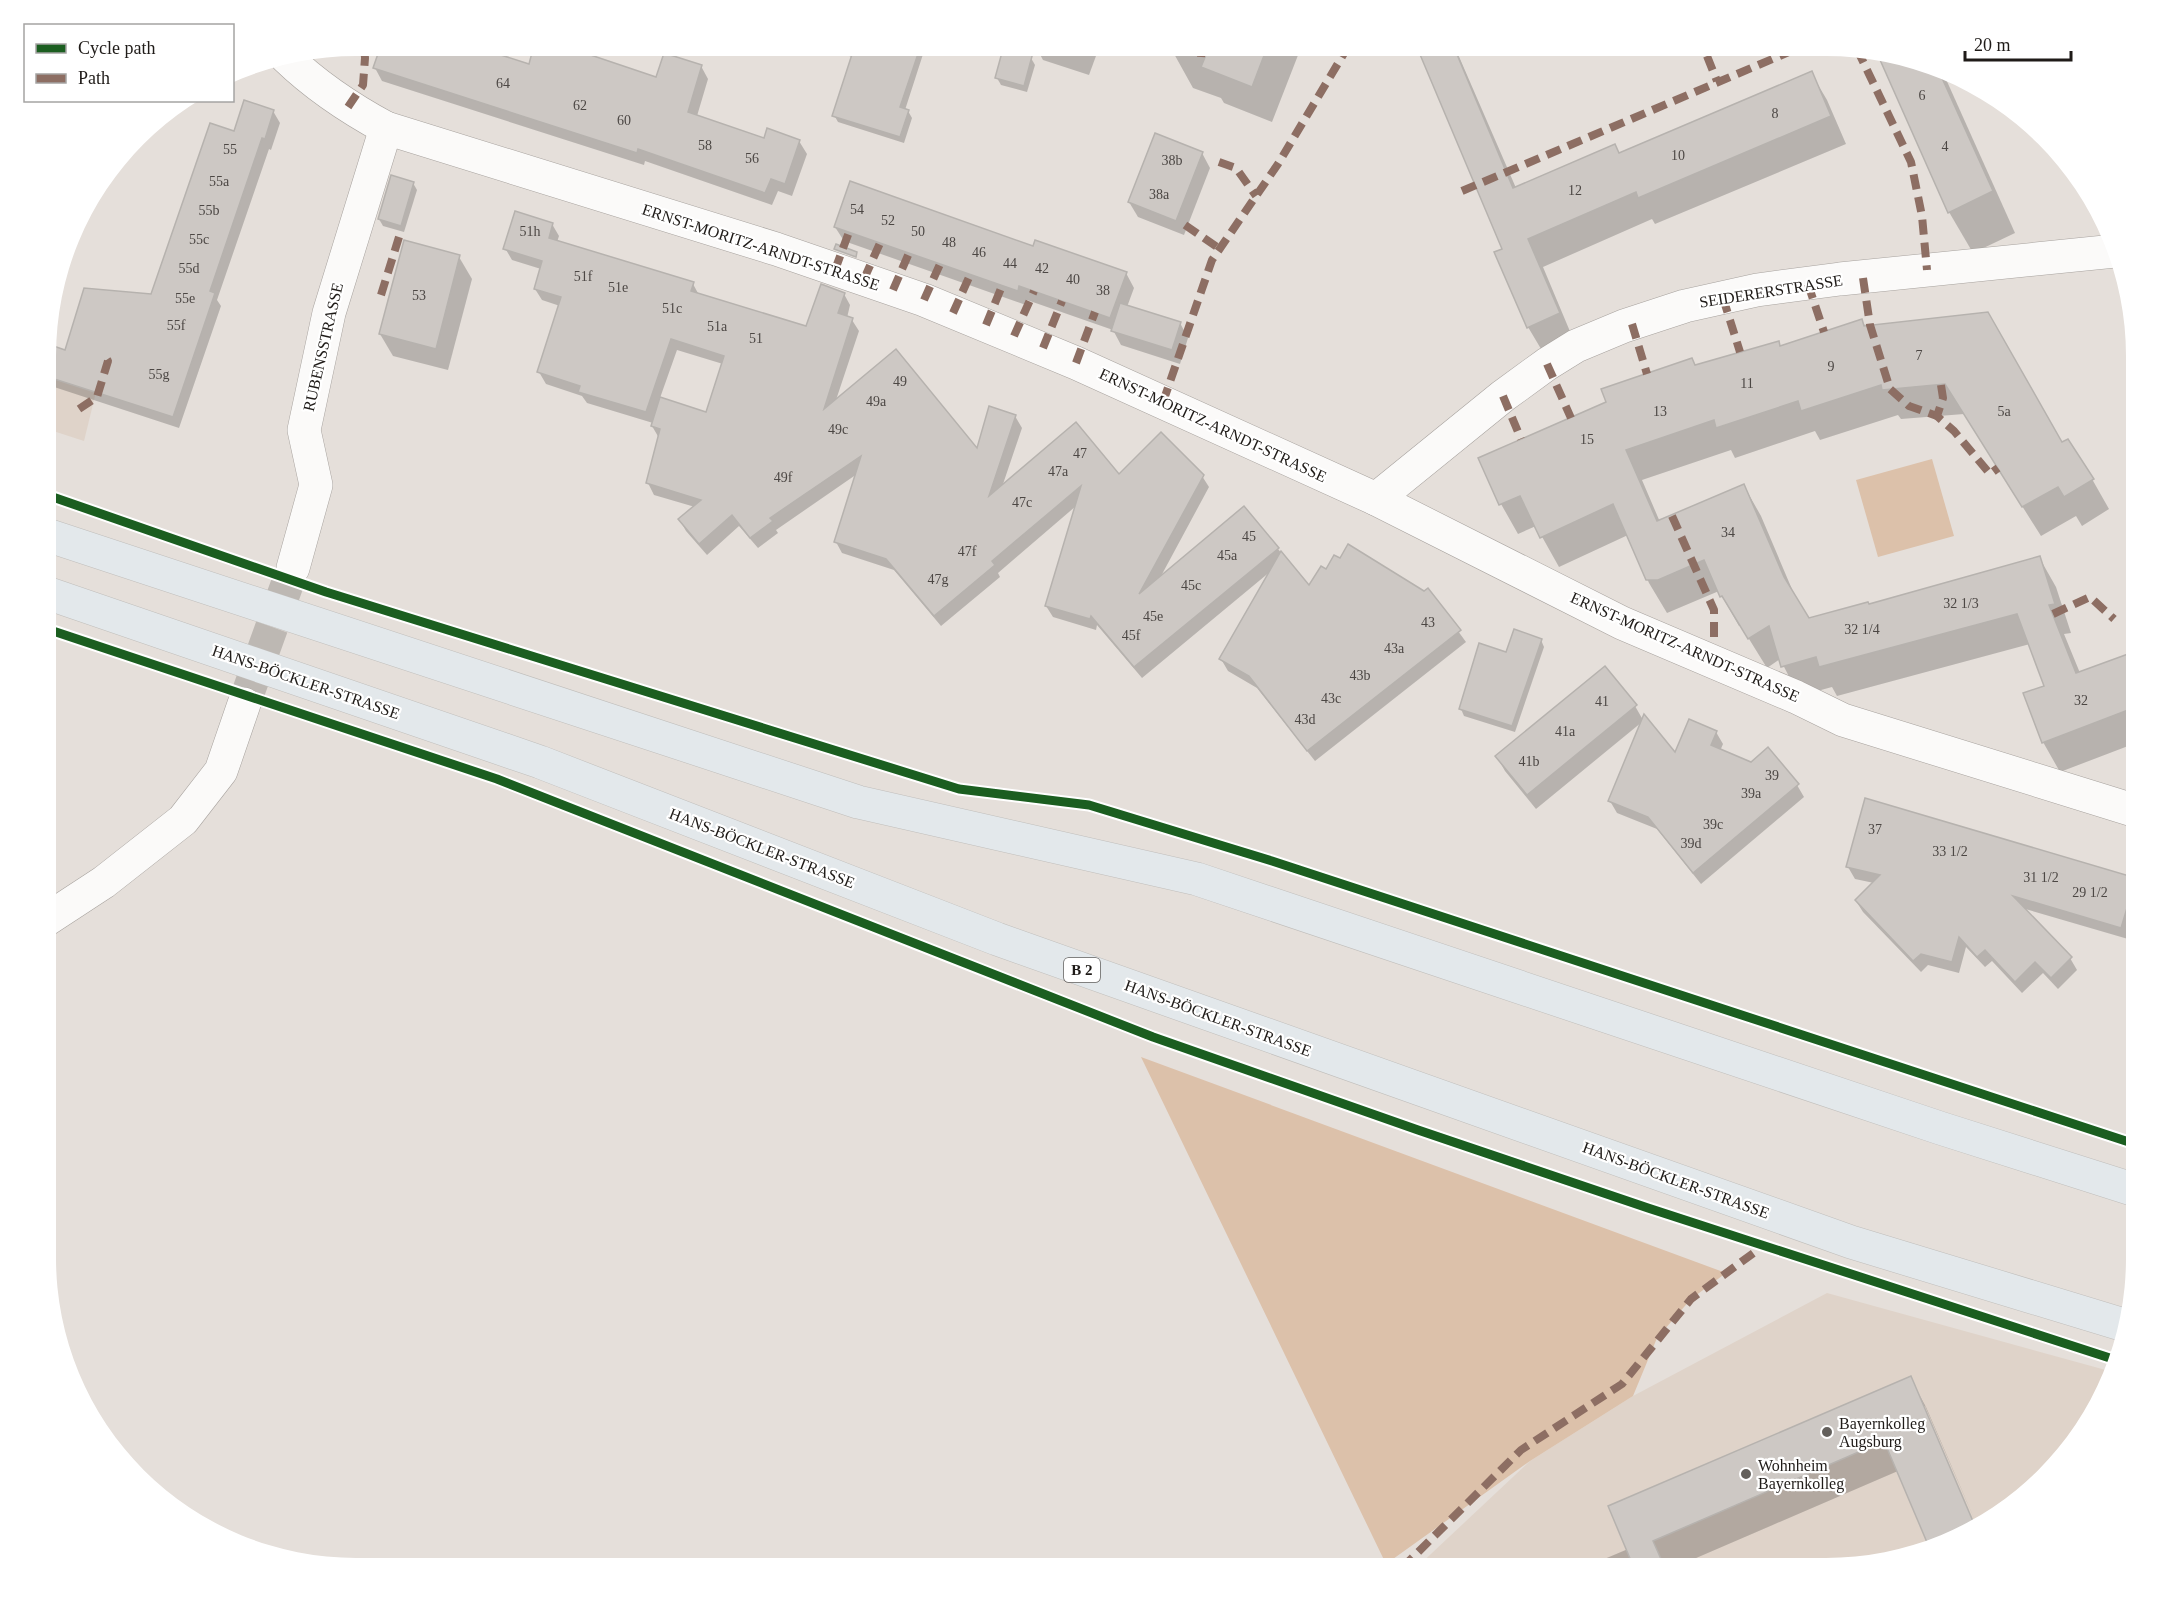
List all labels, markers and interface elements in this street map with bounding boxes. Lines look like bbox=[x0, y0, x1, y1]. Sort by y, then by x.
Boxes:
legend bbox=[24, 24, 234, 102]
scale bar bbox=[1965, 24, 2072, 62]
text: 20 m bbox=[1974, 35, 2011, 55]
text: Cycle path bbox=[78, 38, 155, 58]
text: Path bbox=[78, 68, 110, 88]
house number: 64 bbox=[496, 76, 510, 91]
house number: 6 bbox=[1919, 88, 1926, 103]
house number: 62 bbox=[573, 98, 587, 113]
house number: 8 bbox=[1772, 106, 1779, 121]
house number: 60 bbox=[617, 113, 631, 128]
house number: 58 bbox=[698, 138, 712, 153]
house number: 4 bbox=[1942, 139, 1949, 154]
house number: 55 bbox=[223, 142, 237, 157]
house number: 10 bbox=[1671, 148, 1685, 163]
house number: 56 bbox=[745, 151, 759, 166]
house number: 38b bbox=[1162, 153, 1183, 168]
house number: 55a bbox=[209, 174, 230, 189]
house number: 12 bbox=[1568, 183, 1582, 198]
house number: 38a bbox=[1149, 187, 1170, 202]
street label: ERNST-MORITZ-ARNDT-STRASSE bbox=[640, 201, 882, 293]
house number: 54 bbox=[850, 202, 864, 217]
house number: 55b bbox=[199, 203, 220, 218]
house number: 52 bbox=[881, 213, 895, 228]
house number: 51h bbox=[520, 224, 541, 239]
house number: 50 bbox=[911, 224, 925, 239]
house number: 55c bbox=[189, 232, 209, 247]
house number: 48 bbox=[942, 235, 956, 250]
house number: 46 bbox=[972, 245, 986, 260]
house number: 44 bbox=[1003, 256, 1017, 271]
house number: 55d bbox=[179, 261, 200, 276]
house number: 42 bbox=[1035, 261, 1049, 276]
house number: 51f bbox=[574, 269, 593, 284]
street label: SEIDERERSTRASSE bbox=[1698, 271, 1844, 311]
house number: 40 bbox=[1066, 272, 1080, 287]
house number: 51e bbox=[608, 280, 628, 295]
street label: RUBENSSTRASSE bbox=[300, 281, 346, 413]
house number: 38 bbox=[1096, 283, 1110, 298]
house number: 53 bbox=[412, 288, 426, 303]
house number: 55e bbox=[175, 291, 195, 306]
house number: 51c bbox=[662, 301, 682, 316]
house number: 55f bbox=[167, 318, 186, 333]
house number: 51a bbox=[707, 319, 728, 334]
house number: 51 bbox=[749, 331, 763, 346]
house number: 7 bbox=[1916, 348, 1923, 363]
house number: 9 bbox=[1828, 359, 1835, 374]
street label: ERNST-MORITZ-ARNDT-STRASSE bbox=[1097, 365, 1329, 485]
house number: 55g bbox=[149, 367, 170, 382]
house number: 49 bbox=[893, 374, 907, 389]
house number: 11 bbox=[1740, 376, 1754, 391]
house number: 49a bbox=[866, 394, 887, 409]
house number: 13 bbox=[1653, 404, 1667, 419]
house number: 5a bbox=[1997, 404, 2011, 419]
house number: 49c bbox=[828, 422, 848, 437]
house number: 15 bbox=[1580, 432, 1594, 447]
house number: 47 bbox=[1073, 446, 1087, 461]
house number: 47a bbox=[1048, 464, 1069, 479]
house number: 49f bbox=[774, 470, 793, 485]
house number: 47c bbox=[1012, 495, 1032, 510]
house number: 34 bbox=[1721, 525, 1735, 540]
house number: 45 bbox=[1242, 529, 1256, 544]
house number: 47f bbox=[958, 544, 977, 559]
house number: 45a bbox=[1217, 548, 1238, 563]
house number: 47g bbox=[928, 572, 949, 587]
house number: 45c bbox=[1181, 578, 1201, 593]
street label: ERNST-MORITZ-ARNDT-STRASSE bbox=[1568, 589, 1802, 705]
house number: 32 1/3 bbox=[1943, 596, 1979, 611]
house number: 45e bbox=[1143, 609, 1163, 624]
house number: 43 bbox=[1421, 615, 1435, 630]
house number: 32 1/4 bbox=[1844, 622, 1880, 637]
house number: 45f bbox=[1122, 628, 1141, 643]
house number: 43a bbox=[1384, 641, 1405, 656]
street label: HANS-BÖCKLER-STRASSE bbox=[210, 642, 402, 722]
house number: 43b bbox=[1350, 668, 1371, 683]
house number: 43c bbox=[1321, 691, 1341, 706]
house number: 32 bbox=[2074, 693, 2088, 708]
house number: 41 bbox=[1595, 694, 1609, 709]
house number: 43d bbox=[1295, 712, 1316, 727]
house number: 41a bbox=[1555, 724, 1576, 739]
house number: 41b bbox=[1519, 754, 1540, 769]
house number: 39 bbox=[1765, 768, 1779, 783]
house number: 39a bbox=[1741, 786, 1762, 801]
street label: HANS-BÖCKLER-STRASSE bbox=[667, 805, 857, 891]
house number: 39c bbox=[1703, 817, 1723, 832]
house number: 37 bbox=[1868, 822, 1882, 837]
house number: 39d bbox=[1681, 836, 1702, 851]
house number: 33 1/2 bbox=[1932, 844, 1968, 859]
house number: 31 1/2 bbox=[2023, 870, 2059, 885]
house number: 29 1/2 bbox=[2072, 885, 2108, 900]
road number: B 2 bbox=[1064, 958, 1100, 982]
street label: HANS-BÖCKLER-STRASSE bbox=[1122, 976, 1314, 1060]
street label: HANS-BÖCKLER-STRASSE bbox=[1580, 1138, 1772, 1222]
place label: Bayernkolleg Augsburg bbox=[1839, 1415, 1925, 1451]
marker: Bayernkolleg Augsburg bbox=[1820, 1425, 1834, 1439]
place label: Wohnheim Bayernkolleg bbox=[1758, 1457, 1844, 1493]
marker: Wohnheim Bayernkolleg bbox=[1739, 1467, 1753, 1481]

